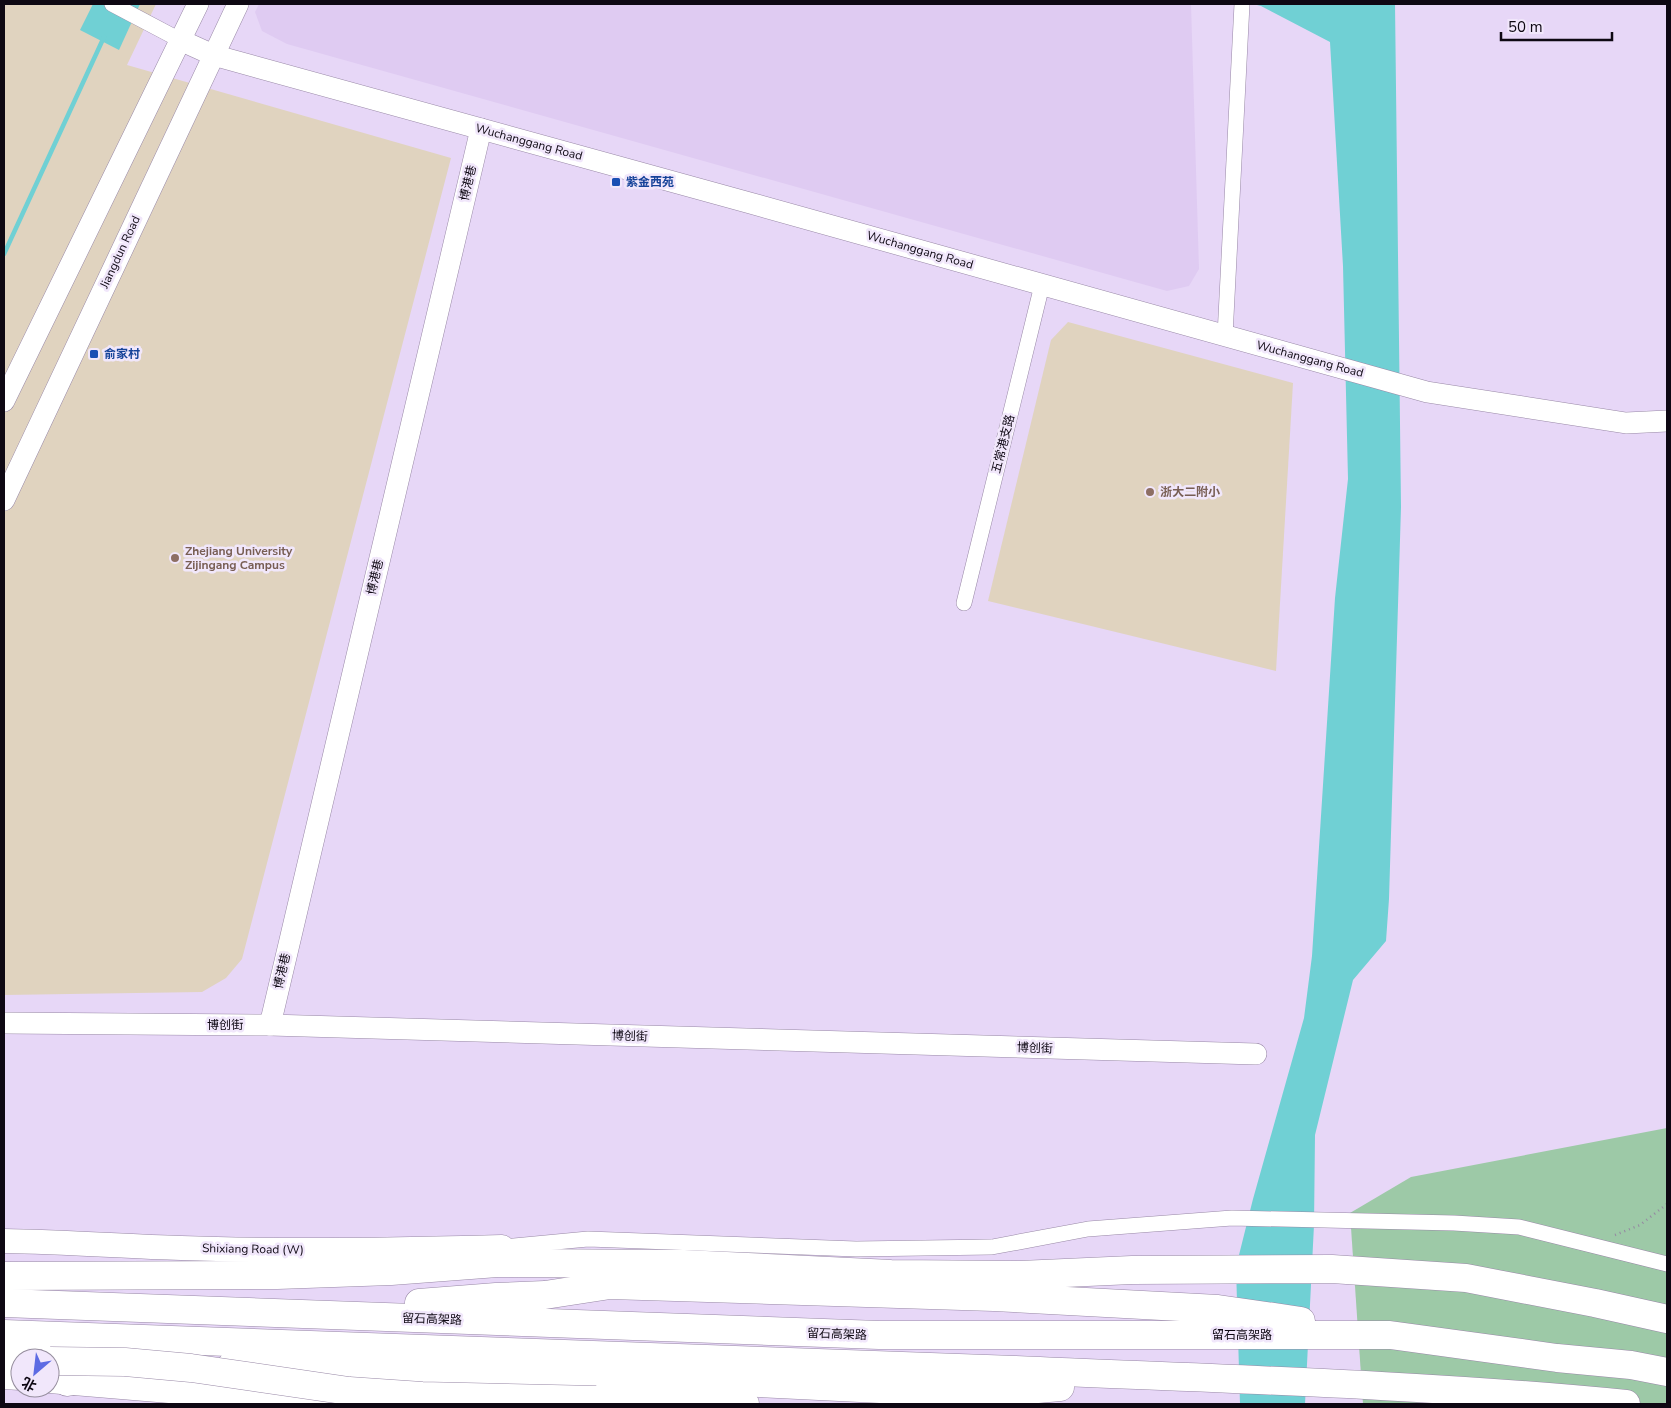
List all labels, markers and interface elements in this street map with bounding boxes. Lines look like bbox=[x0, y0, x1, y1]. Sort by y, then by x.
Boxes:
scale bar bbox=[1501, 10, 1612, 42]
text: 50 m bbox=[1508, 17, 1543, 37]
street label: Wuchanggang Road bbox=[474, 120, 584, 164]
street label: 博港巷 bbox=[456, 164, 480, 202]
place label: 紫金西苑 bbox=[626, 174, 674, 190]
marker: 紫金西苑 bbox=[610, 176, 622, 188]
street label: Jiangdun Road bbox=[96, 213, 144, 292]
street label: Wuchanggang Road bbox=[865, 227, 975, 273]
street label: Wuchanggang Road bbox=[1255, 337, 1365, 381]
place label: 俞家村 bbox=[104, 346, 140, 362]
marker: 俞家村 bbox=[88, 348, 100, 360]
street label: 五常港支路 bbox=[988, 413, 1018, 475]
place label: 浙大二附小 bbox=[1160, 484, 1220, 500]
marker: 浙大二附小 bbox=[1144, 486, 1156, 498]
place label: Zhejiang University Zijingang Campus bbox=[185, 543, 293, 573]
marker: Zhejiang University Zijingang Campus bbox=[169, 552, 181, 564]
street label: 博港巷 bbox=[363, 558, 387, 596]
street label: 博港巷 bbox=[270, 952, 294, 990]
street label: 博创街 bbox=[207, 1017, 243, 1033]
street label: 博创街 bbox=[612, 1027, 648, 1045]
street label: 博创街 bbox=[1017, 1039, 1053, 1057]
street label: Shixiang Road (W) bbox=[202, 1240, 304, 1258]
street label: 留石高架路 bbox=[402, 1310, 462, 1328]
street label: 留石高架路 bbox=[807, 1325, 867, 1343]
street label: 留石高架路 bbox=[1212, 1327, 1272, 1343]
north arrow bbox=[10, 1348, 60, 1398]
text: 北 bbox=[18, 1372, 40, 1396]

